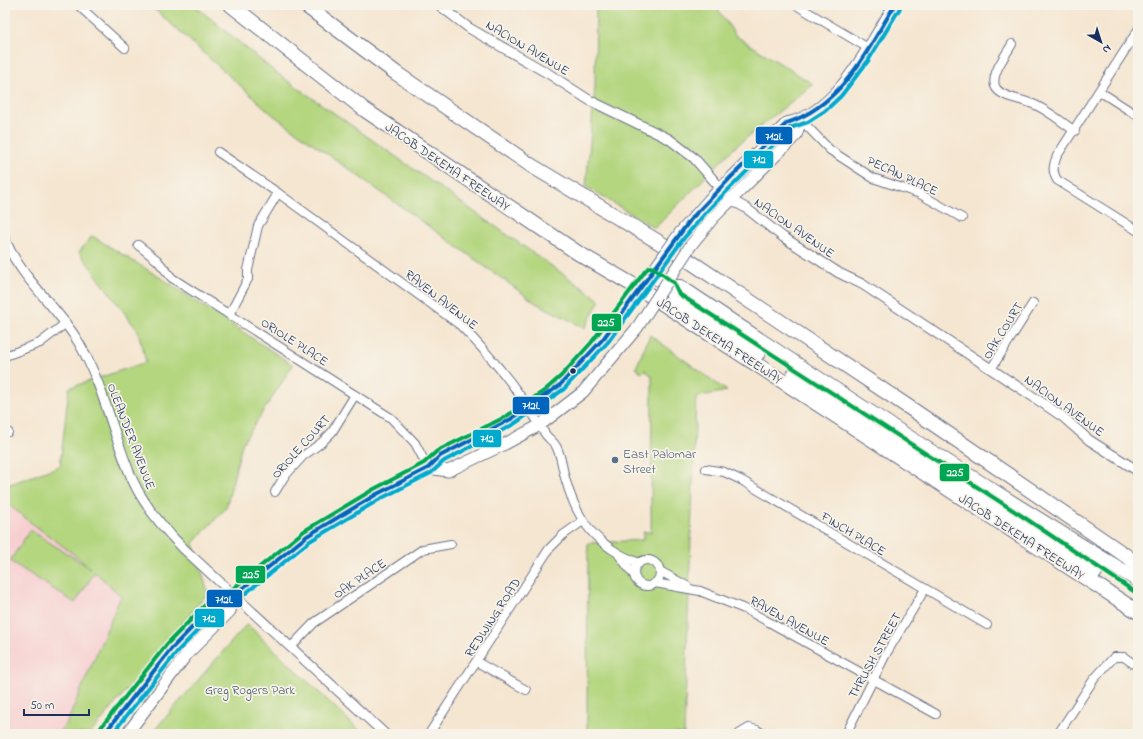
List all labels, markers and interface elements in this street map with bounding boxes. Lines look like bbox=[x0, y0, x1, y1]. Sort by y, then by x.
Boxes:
street label: NACION AVENUE bbox=[482, 16, 573, 81]
north arrow bbox=[1081, 22, 1121, 62]
text: N bbox=[1099, 40, 1115, 58]
street label: JACOB DEKEMA FREEWAY bbox=[381, 118, 513, 216]
line badge: 712L bbox=[755, 126, 793, 145]
text: 712L bbox=[765, 129, 784, 145]
line badge: 712 bbox=[743, 150, 774, 169]
text: 712 bbox=[752, 152, 766, 168]
street label: PECAN PLACE bbox=[864, 152, 941, 201]
street label: NACION AVENUE bbox=[750, 193, 838, 263]
street label: RAVEN AVENUE bbox=[401, 266, 482, 335]
street label: JACOB DEKEMA FREEWAY bbox=[652, 293, 786, 389]
street label: OAK COURT bbox=[978, 298, 1029, 363]
street label: ORIOLE PLACE bbox=[257, 313, 332, 371]
line badge: 225 bbox=[591, 313, 622, 332]
text: 225 bbox=[596, 315, 615, 331]
unlabelled marker bbox=[568, 366, 578, 376]
street label: NACION AVENUE bbox=[1020, 371, 1108, 442]
street label: OLEANDER AVENUE bbox=[102, 381, 160, 493]
line badge: 712L bbox=[512, 396, 550, 415]
text: 712L bbox=[522, 398, 541, 414]
street label: ORIOLE COURT bbox=[267, 410, 336, 483]
line badge: 712 bbox=[472, 429, 502, 448]
text: 712 bbox=[480, 431, 494, 447]
place label: East Palomar Street bbox=[623, 445, 697, 479]
marker: East Palomar Street bbox=[610, 455, 620, 465]
line badge: 225 bbox=[939, 463, 970, 482]
text: 225 bbox=[945, 465, 964, 481]
street label: JACOB DEKEMA FREEWAY bbox=[954, 489, 1088, 585]
street label: FINCH PLACE bbox=[816, 507, 889, 561]
street label: OAK PLACE bbox=[329, 554, 390, 604]
line badge: 225 bbox=[235, 565, 266, 584]
text: 225 bbox=[241, 567, 260, 583]
street label: REDWING ROAD bbox=[460, 574, 526, 661]
line badge: 712L bbox=[206, 589, 243, 608]
text: 712L bbox=[215, 592, 234, 608]
street label: RAVEN AVENUE bbox=[746, 592, 832, 651]
line badge: 712 bbox=[194, 608, 225, 628]
street label: THRUSH STREET bbox=[844, 609, 907, 702]
text: 712 bbox=[202, 611, 216, 627]
park label: Greg Rogers Park bbox=[205, 681, 295, 701]
scale bar bbox=[24, 691, 89, 717]
text: 50 m bbox=[30, 697, 54, 715]

